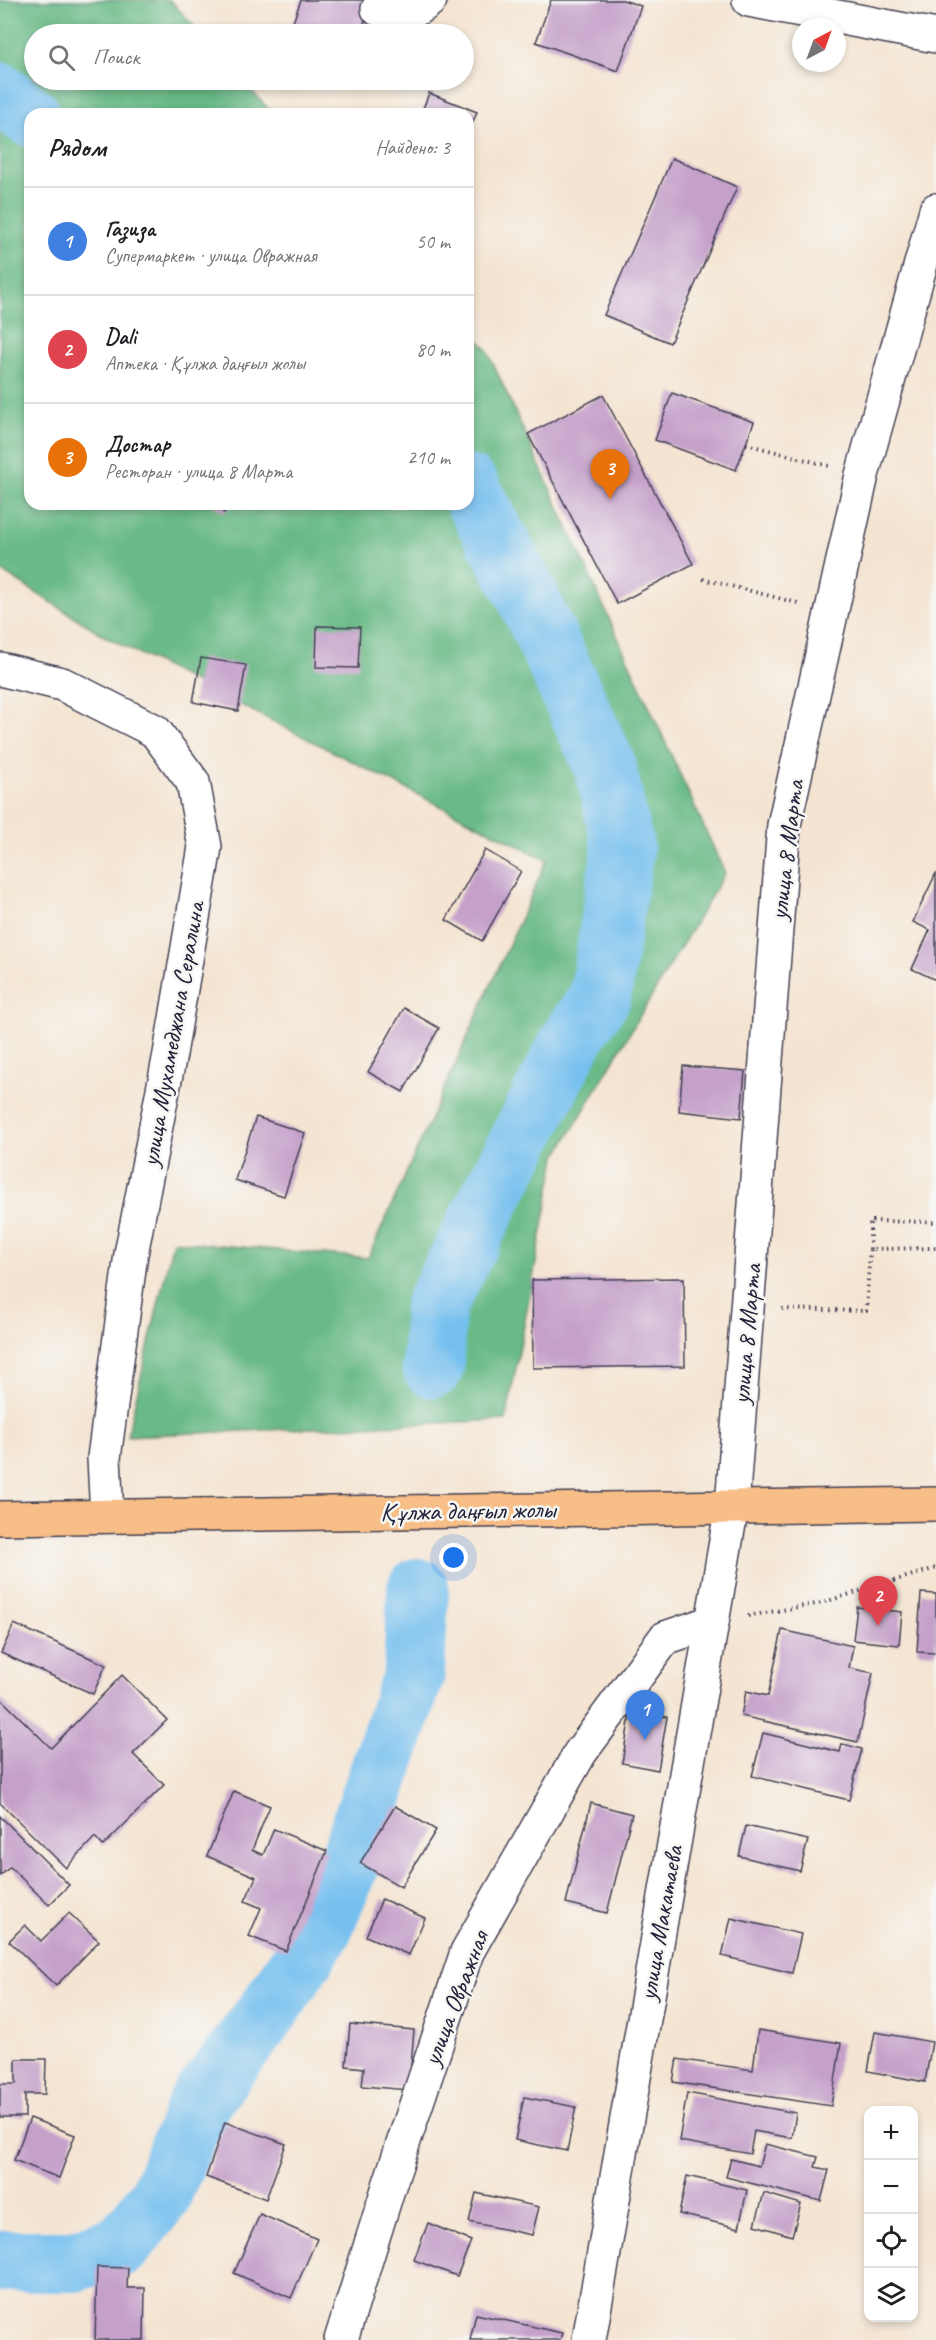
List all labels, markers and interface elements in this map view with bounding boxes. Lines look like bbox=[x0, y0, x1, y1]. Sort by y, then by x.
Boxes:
north arrow bbox=[792, 18, 846, 72]
search box bbox=[24, 24, 474, 90]
icon: search bbox=[45, 41, 78, 74]
text: Поиск bbox=[93, 43, 139, 71]
text: Рядом bbox=[48, 131, 106, 164]
text: Найдено: 3 bbox=[375, 135, 450, 160]
text: Газиза bbox=[105, 215, 155, 243]
text: 1 bbox=[63, 229, 72, 254]
text: 50 m bbox=[416, 229, 450, 254]
text: Супермаркет · улица Овражная bbox=[105, 243, 317, 268]
text: Dali bbox=[105, 323, 136, 351]
text: 2 bbox=[63, 337, 72, 362]
text: 80 m bbox=[416, 337, 450, 362]
text: Аптека · Құлжа даңғыл жолы bbox=[105, 351, 305, 376]
text: Достар bbox=[105, 431, 171, 459]
text: 3 bbox=[63, 445, 72, 470]
text: 210 m bbox=[407, 445, 450, 470]
pin: 3 bbox=[590, 450, 630, 499]
text: Ресторан · улица 8 Марта bbox=[105, 459, 292, 484]
street label: улица 8 Марта bbox=[761, 777, 812, 924]
street label: улица Мухамеджана Сералина bbox=[133, 897, 212, 1171]
street label: улица 8 Марта bbox=[724, 1261, 769, 1407]
street label: Құлжа даңғыл жолы bbox=[380, 1492, 558, 1529]
your location bbox=[439, 1543, 468, 1572]
pin: 2 bbox=[858, 1576, 898, 1626]
pin: 1 bbox=[626, 1690, 664, 1740]
street label: улица Макатаева bbox=[630, 1842, 691, 2005]
street label: улица Овражная bbox=[414, 1924, 497, 2072]
map controls bbox=[864, 2106, 918, 2322]
button: + bbox=[864, 2106, 918, 2160]
button: − bbox=[864, 2160, 918, 2214]
button: locate bbox=[864, 2214, 918, 2268]
button: layers bbox=[864, 2268, 918, 2322]

